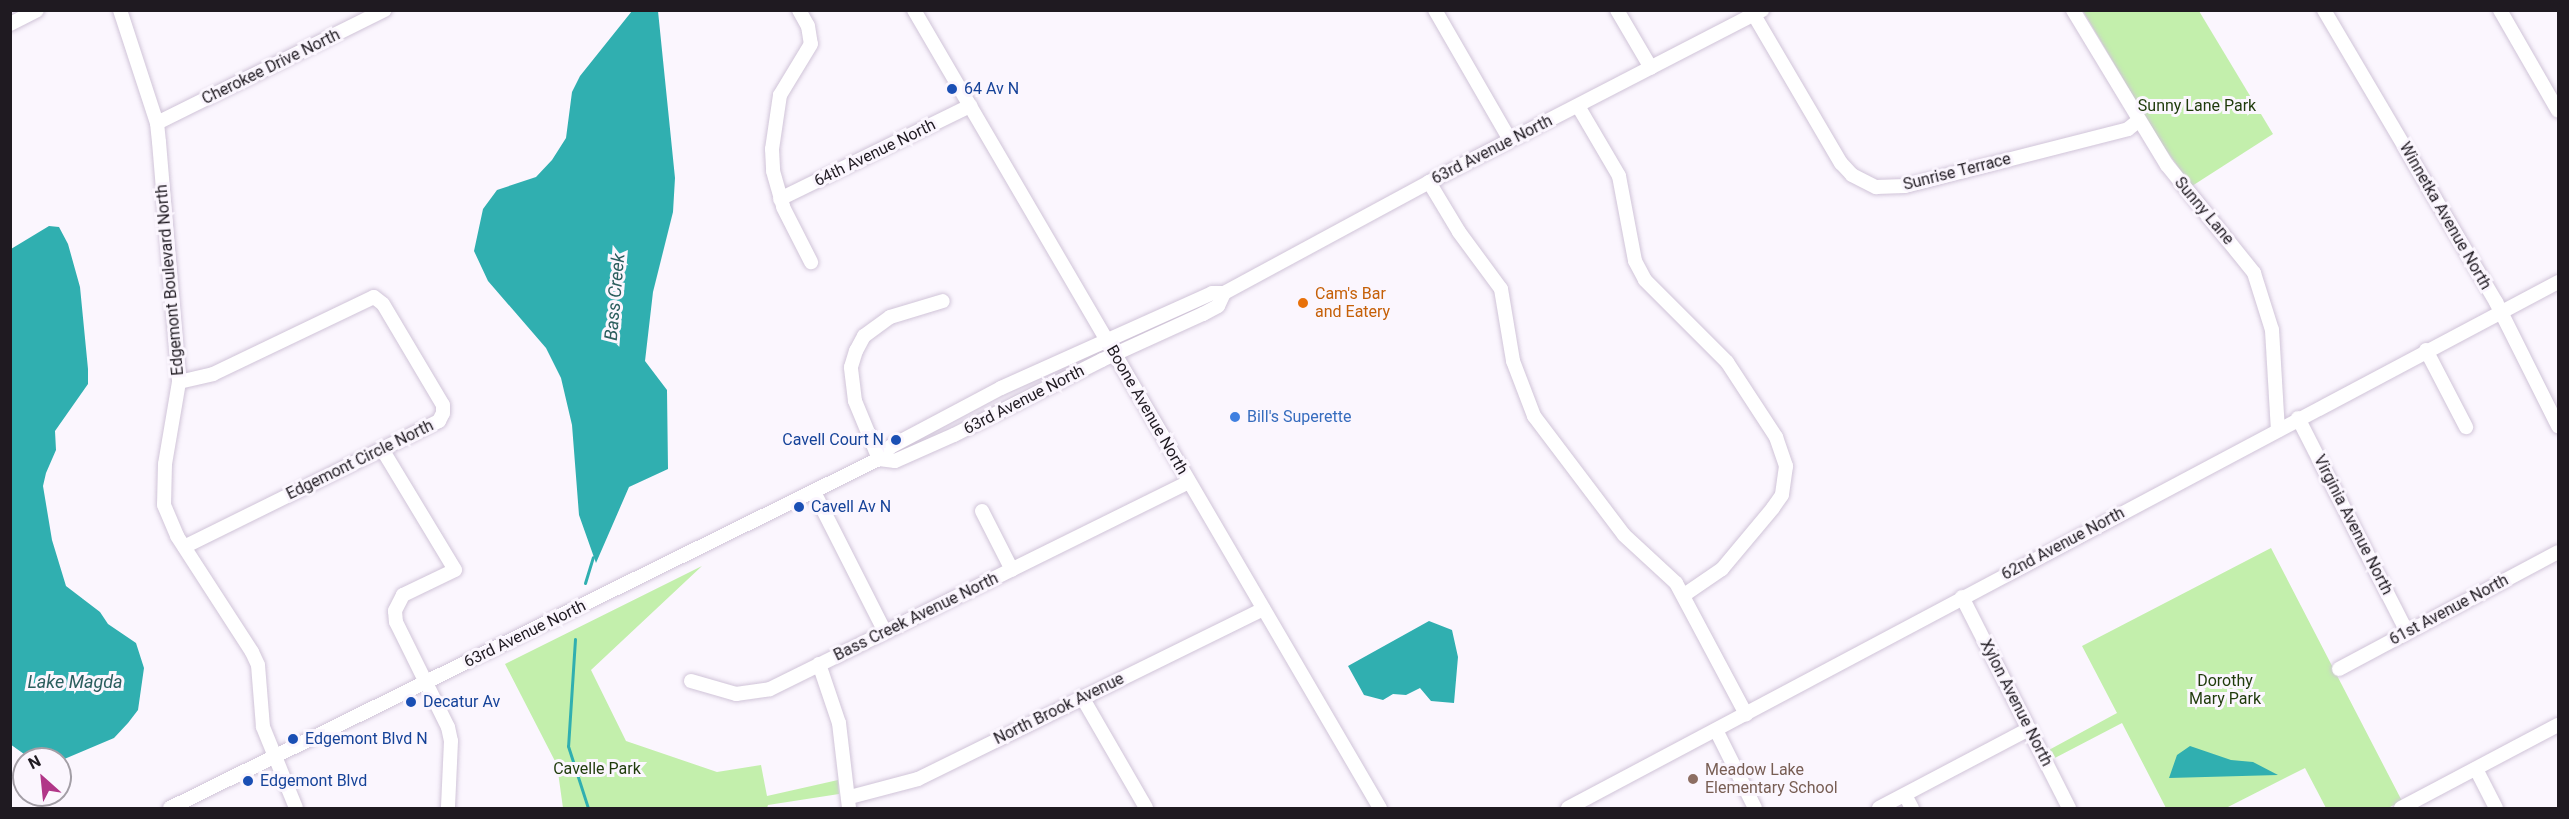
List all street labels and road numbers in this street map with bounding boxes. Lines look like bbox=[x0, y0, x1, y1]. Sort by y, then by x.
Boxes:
street label: Cherokee Drive North bbox=[199, 25, 343, 109]
street label: 63rd Avenue North bbox=[1428, 111, 1556, 189]
street label: 64th Avenue North bbox=[811, 115, 939, 191]
street label: Winnetka Avenue North bbox=[2395, 139, 2495, 293]
street label: Sunrise Terrace bbox=[1901, 149, 2013, 195]
street label: Sunny Lane bbox=[2170, 173, 2238, 249]
street label: Edgemont Boulevard North bbox=[152, 184, 188, 376]
street label: Boone Avenue North bbox=[1102, 342, 1192, 478]
street label: 63rd Avenue North bbox=[960, 361, 1088, 439]
street label: Edgemont Circle North bbox=[283, 416, 437, 504]
street label: Virginia Avenue North bbox=[2309, 452, 2397, 598]
street label: 62nd Avenue North bbox=[1998, 503, 2128, 585]
street label: Bass Creek Avenue North bbox=[831, 569, 1001, 665]
street label: 61st Avenue North bbox=[2386, 571, 2512, 649]
street label: 63rd Avenue North bbox=[461, 596, 589, 672]
street label: Xylon Avenue North bbox=[1976, 636, 2056, 770]
street label: North Brook Avenue bbox=[991, 669, 1127, 749]

